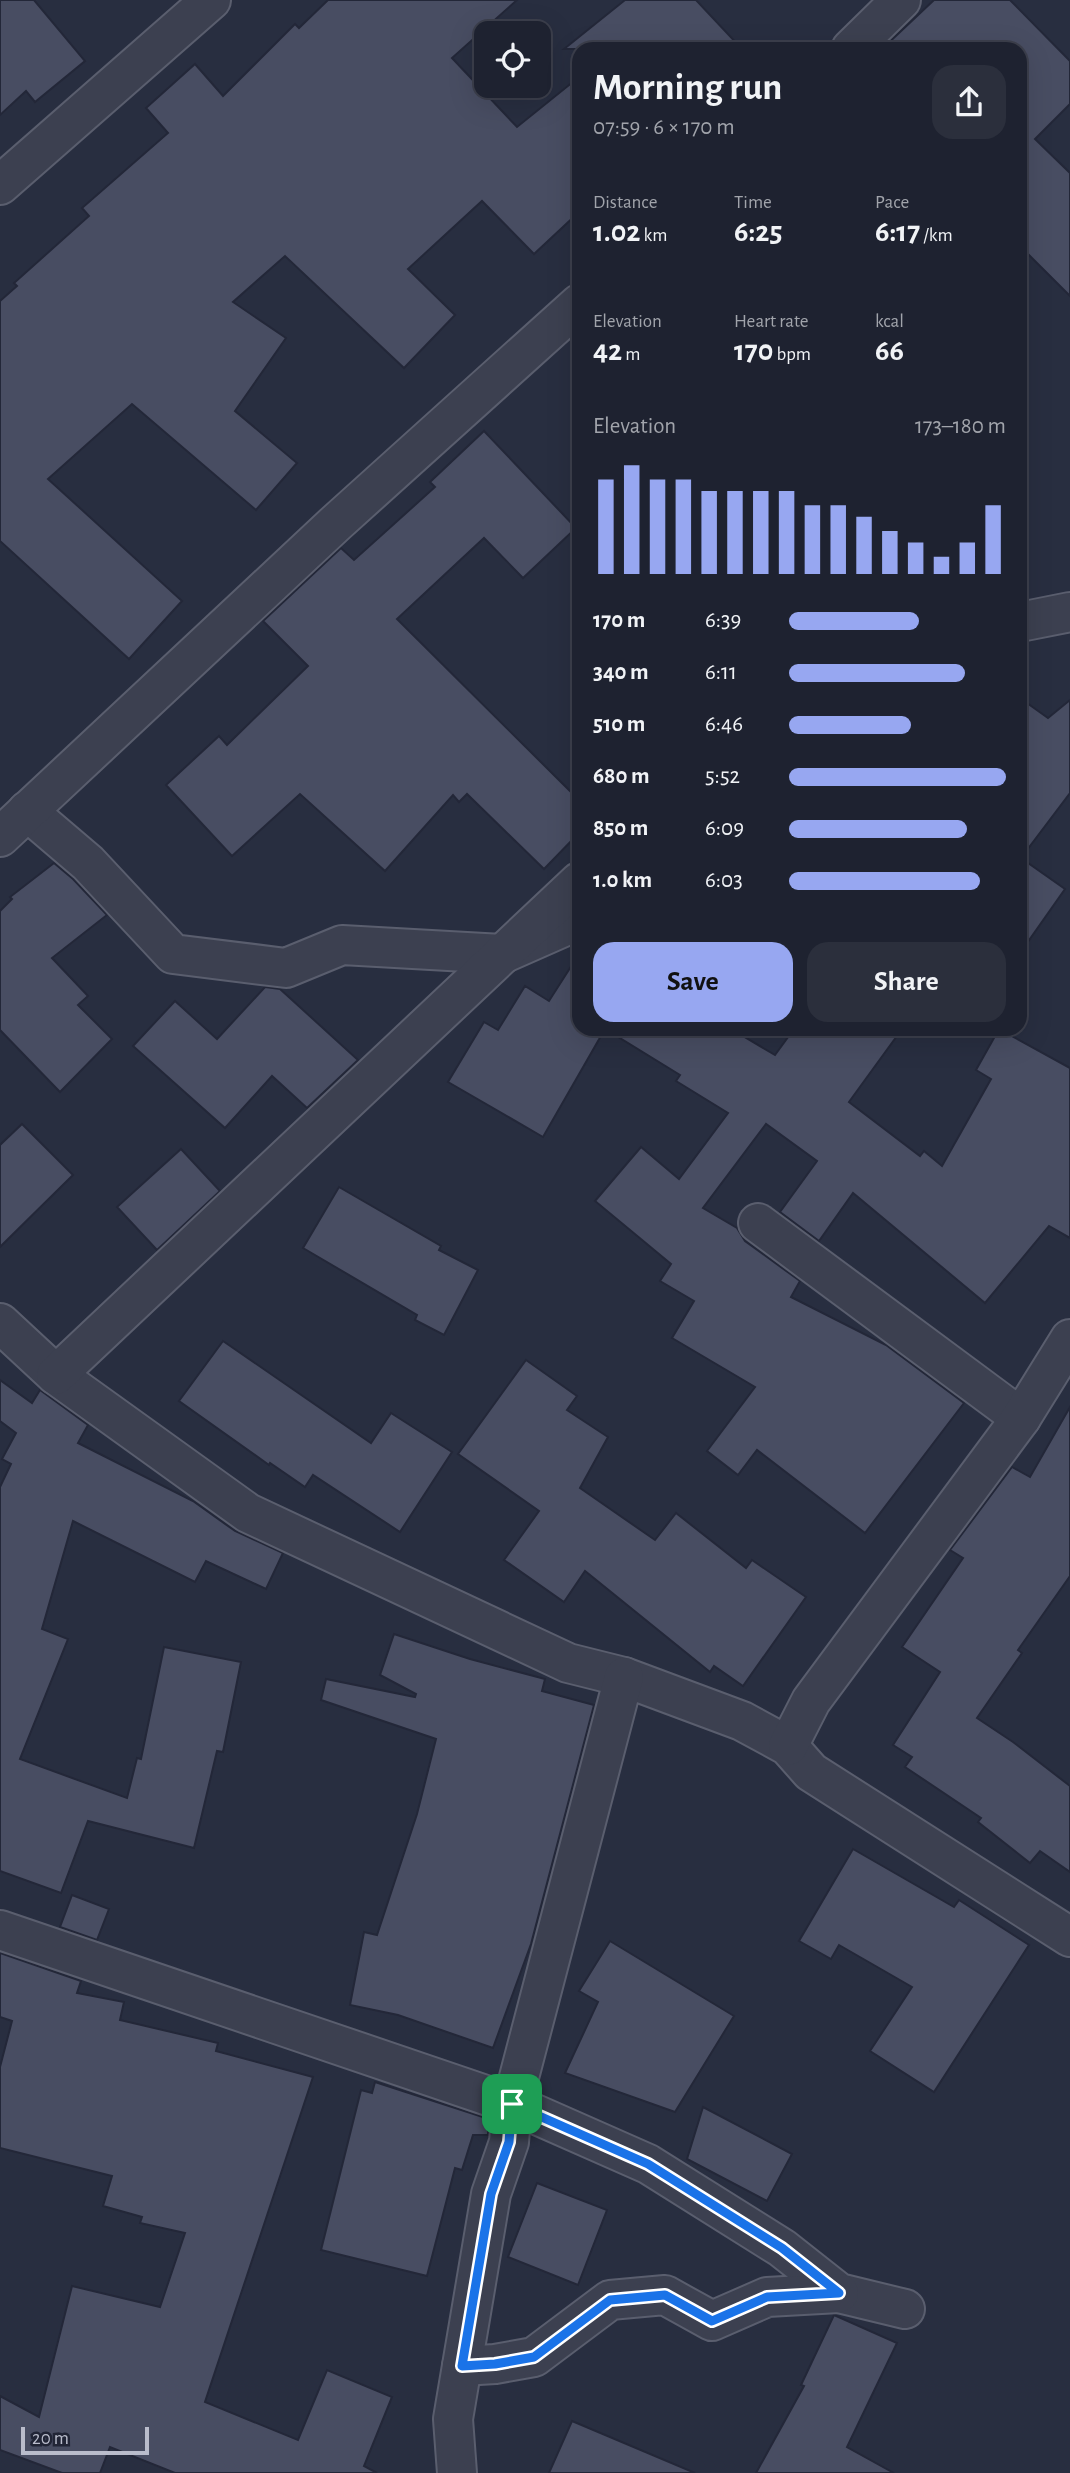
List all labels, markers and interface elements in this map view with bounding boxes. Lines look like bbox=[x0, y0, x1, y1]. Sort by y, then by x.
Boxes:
map controls bbox=[474, 21, 551, 98]
button: locate bbox=[474, 21, 551, 98]
button: share bbox=[932, 65, 1006, 139]
text: Morning run bbox=[593, 69, 782, 107]
text: 07:59 · 6 × 170 m bbox=[593, 116, 735, 139]
text: Distance bbox=[593, 193, 657, 212]
text: Time bbox=[734, 193, 772, 212]
text: Pace bbox=[875, 193, 909, 212]
text: 1.02 bbox=[593, 217, 640, 247]
text: 6:25 bbox=[734, 217, 782, 247]
text: 6:17 bbox=[875, 217, 920, 247]
text: km bbox=[640, 226, 667, 245]
text: /km bbox=[920, 226, 953, 245]
text: Elevation bbox=[593, 312, 662, 331]
text: Heart rate bbox=[734, 312, 809, 331]
text: kcal bbox=[875, 312, 904, 331]
text: 42 bbox=[593, 336, 622, 366]
text: 170 bbox=[734, 336, 773, 366]
text: 66 bbox=[875, 336, 904, 366]
text: m bbox=[622, 345, 641, 364]
text: bpm bbox=[773, 345, 811, 364]
text: Elevation bbox=[593, 415, 676, 438]
text: 173–180 m bbox=[915, 415, 1006, 438]
text: 170 m bbox=[593, 609, 645, 632]
text: 6:39 bbox=[705, 609, 741, 632]
text: 340 m bbox=[593, 661, 649, 684]
text: 6:11 bbox=[705, 661, 737, 684]
text: 510 m bbox=[593, 713, 645, 736]
text: 6:46 bbox=[705, 713, 743, 736]
text: 680 m bbox=[593, 765, 649, 788]
text: 5:52 bbox=[705, 765, 740, 788]
text: 850 m bbox=[593, 817, 648, 840]
text: 6:09 bbox=[705, 817, 744, 840]
text: 1.0 km bbox=[593, 869, 652, 892]
text: 6:03 bbox=[705, 869, 743, 892]
button: Save bbox=[593, 942, 793, 1022]
button: Share bbox=[807, 942, 1006, 1022]
pin bbox=[482, 2074, 542, 2134]
icon: arrive bbox=[493, 2085, 531, 2123]
scale bar bbox=[21, 2424, 149, 2456]
text: 20 m bbox=[32, 2429, 69, 2448]

